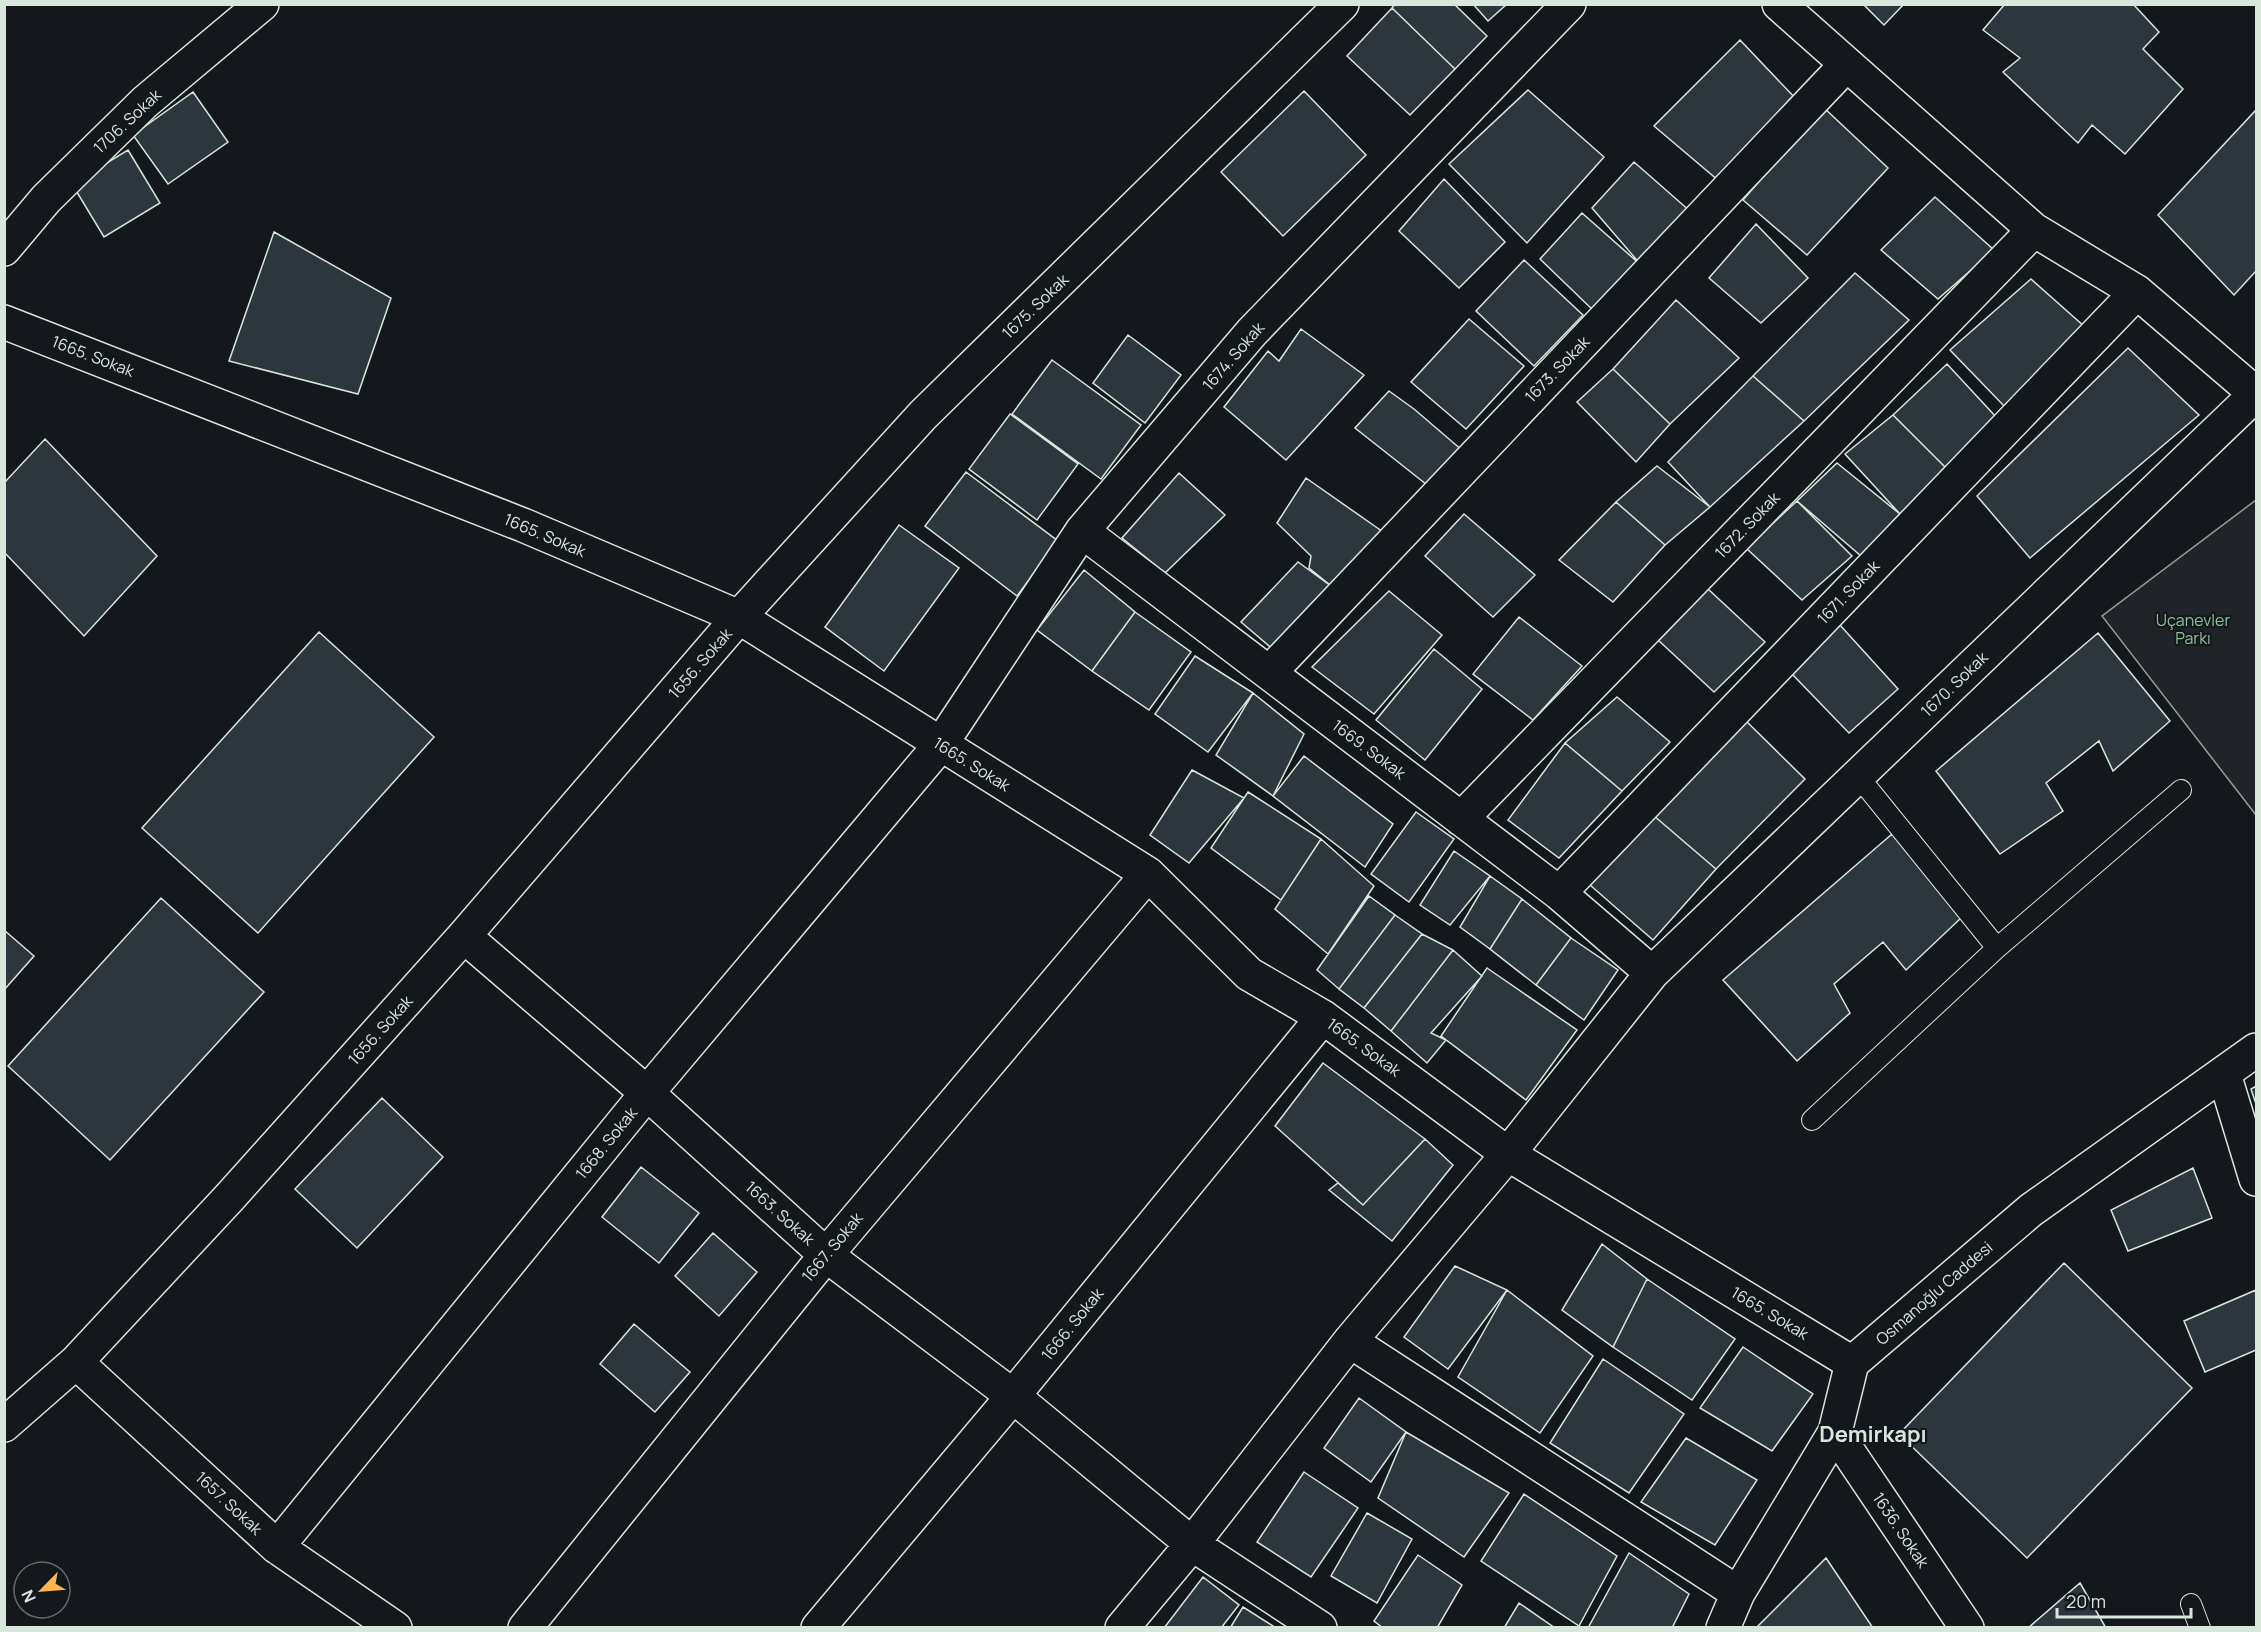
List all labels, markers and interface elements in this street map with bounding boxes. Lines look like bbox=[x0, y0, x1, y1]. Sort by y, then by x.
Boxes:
street label: 1706. Sokak bbox=[88, 83, 166, 158]
street label: 1675. Sokak bbox=[997, 268, 1074, 343]
street label: 1674. Sokak bbox=[1197, 316, 1270, 395]
street label: 1665. Sokak bbox=[49, 330, 138, 382]
street label: 1673. Sokak bbox=[1520, 330, 1595, 407]
street label: 1672. Sokak bbox=[1710, 486, 1785, 563]
street label: 1665. Sokak bbox=[501, 508, 590, 562]
street label: 1671. Sokak bbox=[1812, 554, 1885, 629]
park label: Uçanevler Parkı bbox=[2156, 609, 2230, 649]
street label: 1656. Sokak bbox=[663, 622, 737, 703]
street label: 1670. Sokak bbox=[1916, 646, 1993, 722]
street label: 1669. Sokak bbox=[1328, 714, 1411, 785]
street label: 1665. Sokak bbox=[929, 732, 1015, 797]
street label: 1656. Sokak bbox=[343, 990, 418, 1070]
street label: 1665. Sokak bbox=[1322, 1013, 1406, 1082]
street label: 1668. Sokak bbox=[570, 1102, 643, 1184]
street label: 1663. Sokak bbox=[741, 1176, 820, 1251]
street label: 1667. Sokak bbox=[796, 1207, 868, 1286]
street label: Osmanoğlu Caddesi bbox=[1871, 1236, 1997, 1350]
street label: 1665. Sokak bbox=[1727, 1281, 1814, 1345]
street label: 1666. Sokak bbox=[1036, 1282, 1109, 1365]
district label: Demirkapı bbox=[1819, 1419, 1927, 1449]
street label: 1657. Sokak bbox=[191, 1466, 268, 1540]
street label: 1636. Sokak bbox=[1868, 1488, 1935, 1573]
north arrow bbox=[12, 1560, 72, 1620]
scale bar bbox=[2057, 1581, 2190, 1619]
text: N bbox=[16, 1586, 41, 1606]
text: 20 m bbox=[2066, 1589, 2106, 1613]

